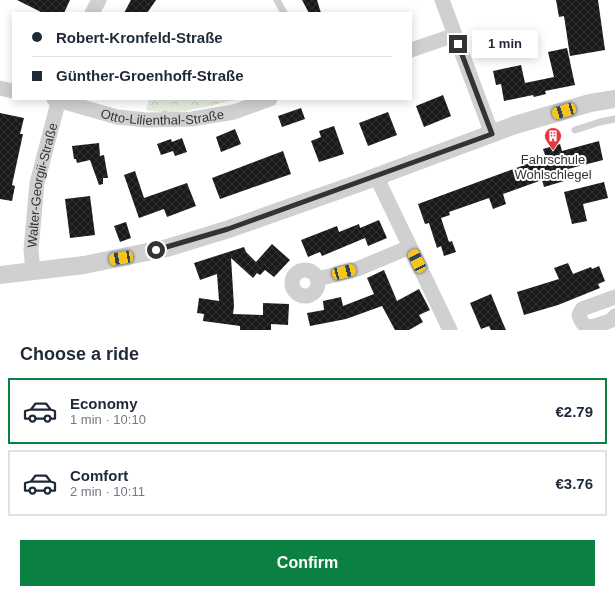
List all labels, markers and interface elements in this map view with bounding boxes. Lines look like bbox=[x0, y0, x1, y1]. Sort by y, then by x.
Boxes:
text: Robert-Kronfeld-Straße bbox=[56, 29, 223, 46]
callout: 1 min bbox=[472, 30, 538, 58]
route end bbox=[449, 35, 467, 53]
text: 1 min bbox=[488, 36, 522, 51]
text: Günther-Groenhoff-Straße bbox=[56, 67, 244, 84]
car bbox=[551, 102, 577, 120]
street label: Otto-Lilienthal-Straße bbox=[99, 105, 225, 128]
street label: Walter-Georgii-Straße bbox=[24, 121, 60, 248]
building icon: Fahrschule Wohlschlegel bbox=[543, 126, 563, 151]
place label: Fahrschule Wohlschlegel bbox=[514, 152, 592, 182]
route start bbox=[147, 241, 165, 259]
car bbox=[406, 248, 428, 274]
car bbox=[108, 250, 134, 266]
car bbox=[331, 263, 357, 281]
text: Choose a ride bbox=[20, 344, 139, 364]
icon: car bbox=[22, 393, 58, 429]
text: Economy bbox=[70, 395, 138, 412]
text: €2.79 bbox=[555, 403, 593, 420]
text: 1 min · 10:10 bbox=[70, 412, 146, 427]
icon: car bbox=[22, 465, 58, 501]
text: Comfort bbox=[70, 467, 128, 484]
text: €3.76 bbox=[555, 475, 593, 492]
text: 2 min · 10:11 bbox=[70, 484, 145, 499]
button: Confirm bbox=[20, 540, 595, 586]

